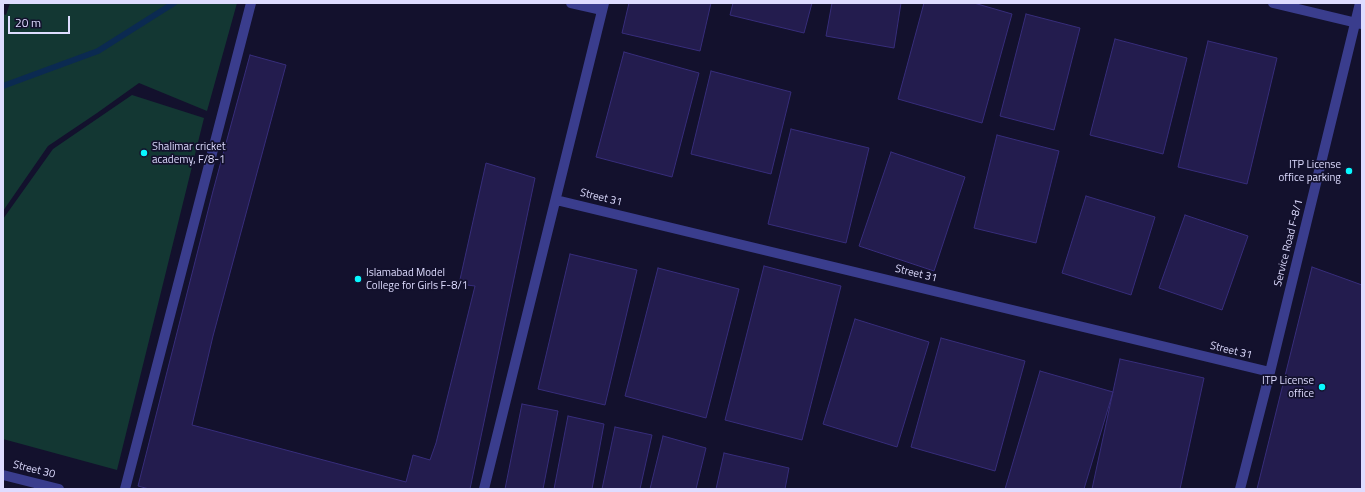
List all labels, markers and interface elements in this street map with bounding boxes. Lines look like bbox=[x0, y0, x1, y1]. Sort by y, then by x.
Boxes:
scale bar bbox=[10, 8, 72, 34]
text: 20 m bbox=[15, 13, 41, 32]
place label: Shalimar cricket academy, F/8-1 bbox=[152, 140, 226, 166]
marker: Shalimar cricket academy, F/8-1 bbox=[139, 148, 149, 158]
place label: ITP License office parking bbox=[1278, 158, 1341, 184]
marker: ITP License office parking bbox=[1344, 166, 1354, 176]
street label: Street 31 bbox=[578, 186, 624, 210]
street label: Service Road F-8/1 bbox=[1272, 198, 1306, 288]
street label: Street 31 bbox=[893, 262, 939, 286]
place label: Islamabad Model College for Girls F-8/1 bbox=[366, 266, 468, 292]
marker: Islamabad Model College for Girls F-8/1 bbox=[353, 274, 363, 284]
street label: Street 31 bbox=[1208, 339, 1254, 363]
place label: ITP License office bbox=[1262, 374, 1314, 400]
marker: ITP License office bbox=[1317, 382, 1327, 392]
street label: Street 30 bbox=[11, 458, 57, 482]

